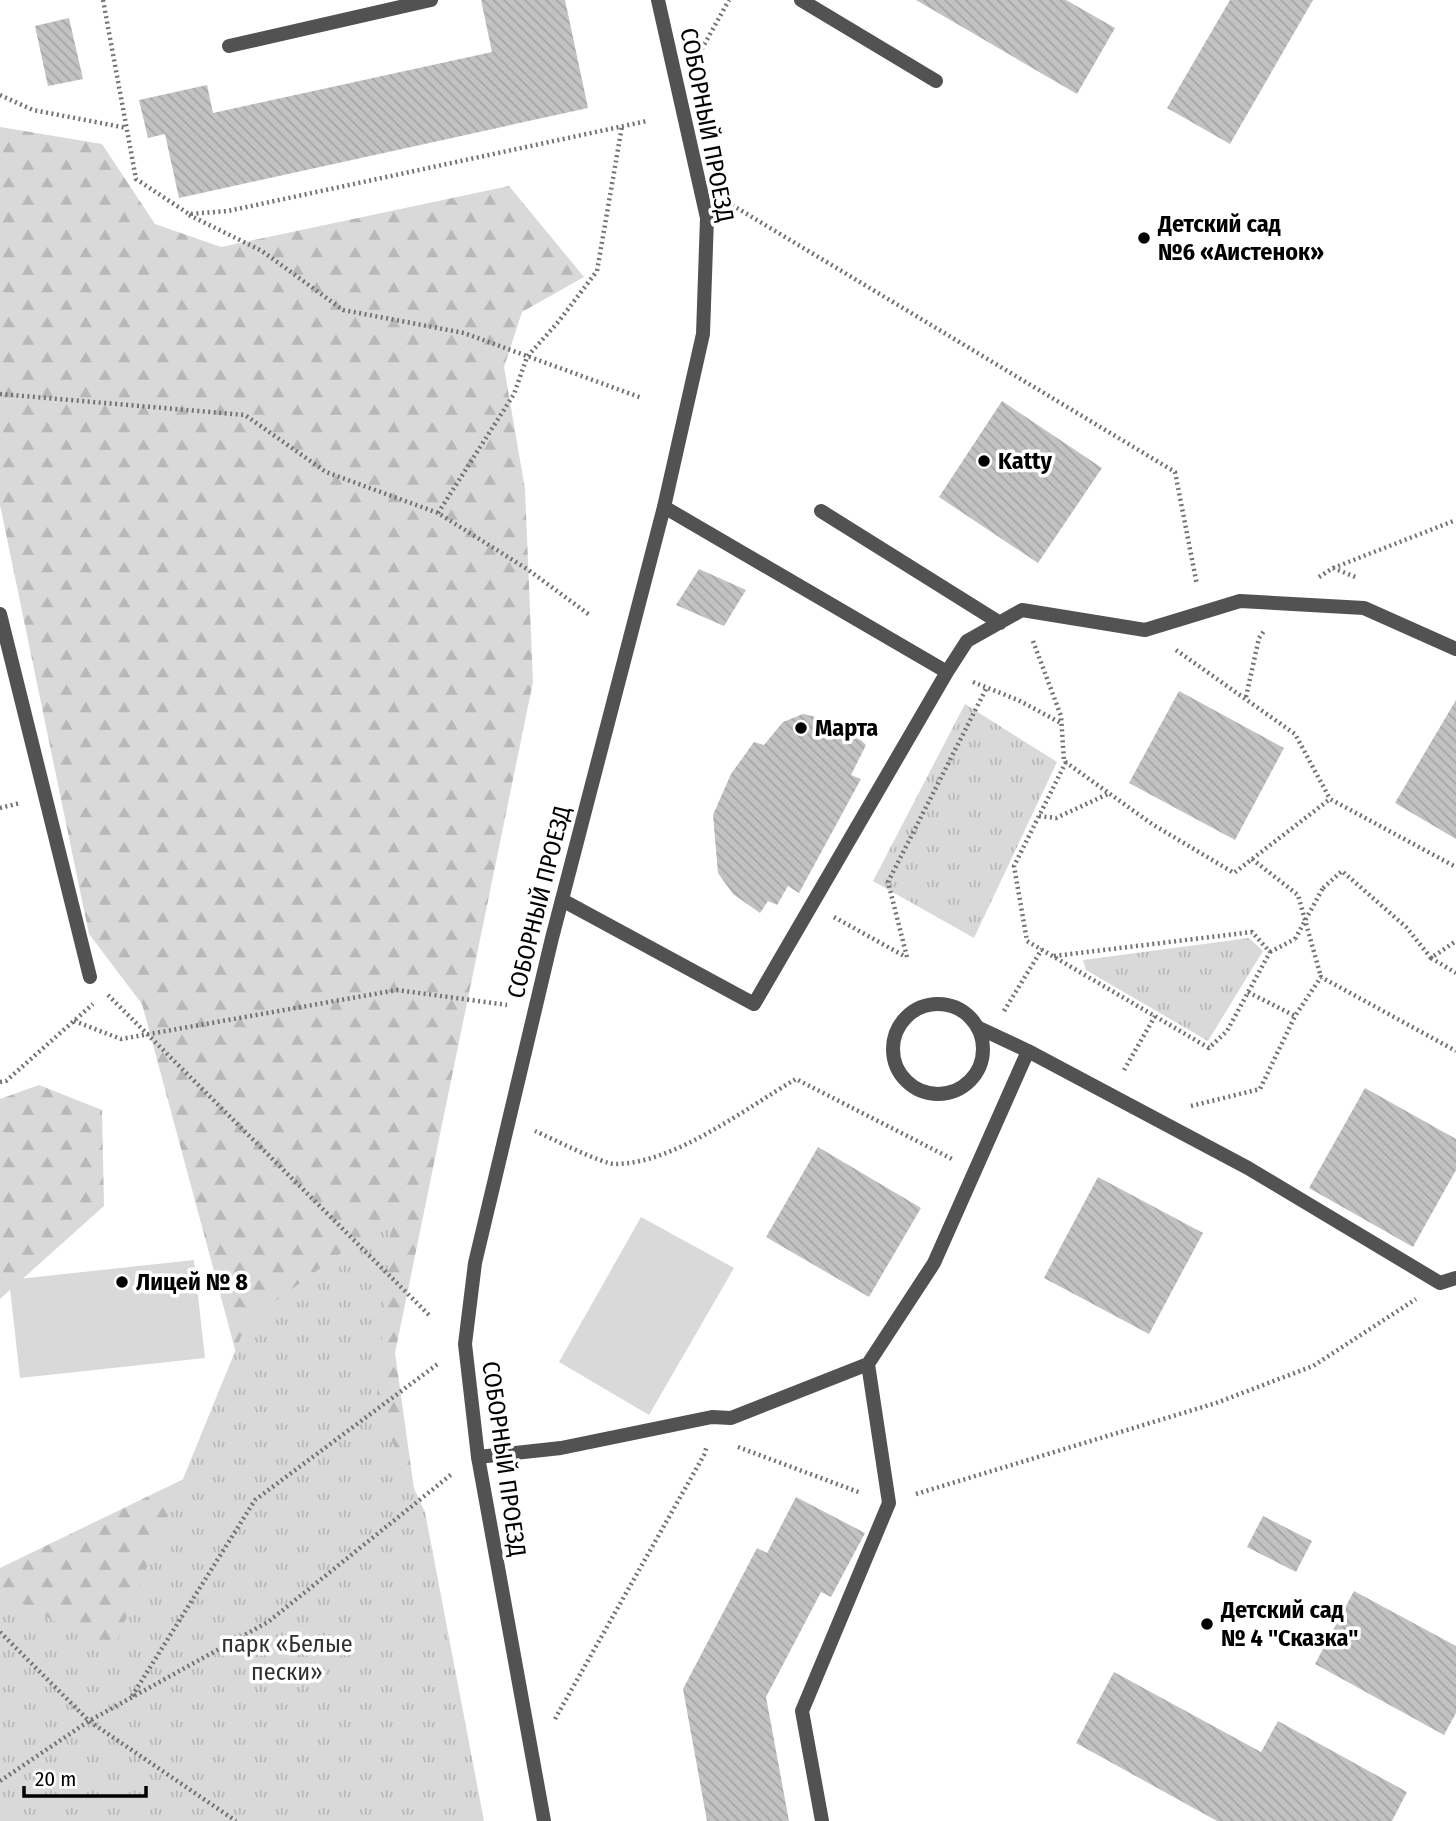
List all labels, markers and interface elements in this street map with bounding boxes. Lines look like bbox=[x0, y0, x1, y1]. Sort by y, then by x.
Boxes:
street label: СОБОРНЫЙ ПРОЕЗД bbox=[674, 26, 740, 224]
place label: Детский сад №6 «Аистенок» bbox=[1157, 210, 1324, 266]
marker: Детский сад №6 «Аистенок» bbox=[1136, 230, 1152, 246]
place label: Katty bbox=[998, 447, 1052, 475]
marker: Katty bbox=[976, 453, 992, 469]
place label: Марта bbox=[815, 714, 878, 742]
marker: Марта bbox=[793, 720, 809, 736]
street label: СОБОРНЫЙ ПРОЕЗД bbox=[502, 803, 576, 1001]
place label: Лицей № 8 bbox=[136, 1268, 248, 1296]
marker: Лицей № 8 bbox=[114, 1274, 130, 1290]
street label: СОБОРНЫЙ ПРОЕЗД bbox=[476, 1359, 532, 1559]
place label: Детский сад № 4 "Сказка" bbox=[1220, 1596, 1358, 1652]
marker: Детский сад № 4 "Сказка" bbox=[1199, 1616, 1215, 1632]
park label: парк «Белые пески» bbox=[221, 1630, 353, 1686]
scale bar bbox=[24, 1755, 147, 1799]
text: 20 m bbox=[35, 1766, 76, 1792]

